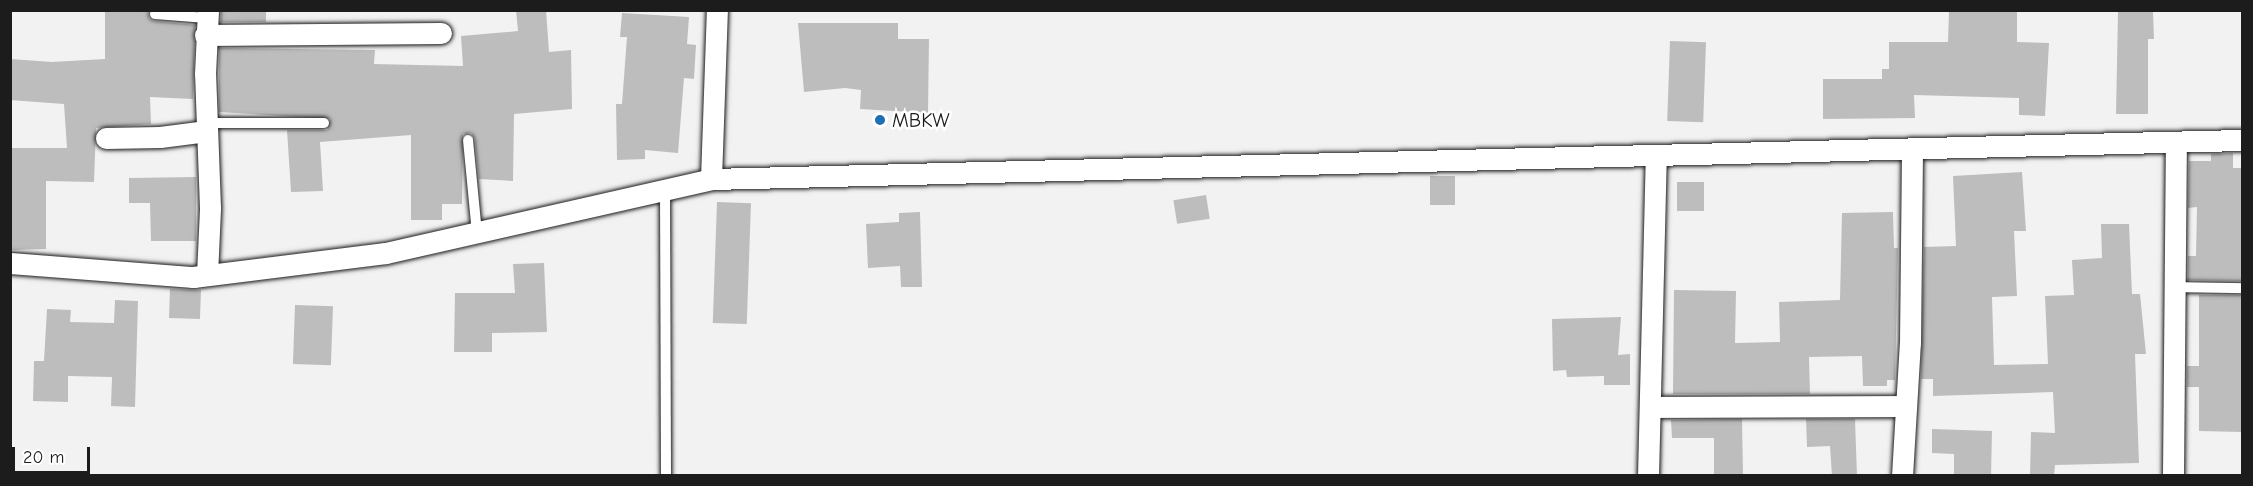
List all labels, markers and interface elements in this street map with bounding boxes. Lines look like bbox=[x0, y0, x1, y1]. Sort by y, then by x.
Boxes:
place label: MBKW bbox=[892, 108, 950, 132]
marker: MBKW bbox=[873, 113, 887, 127]
scale bar bbox=[15, 435, 93, 473]
text: 20 m bbox=[23, 447, 64, 468]

